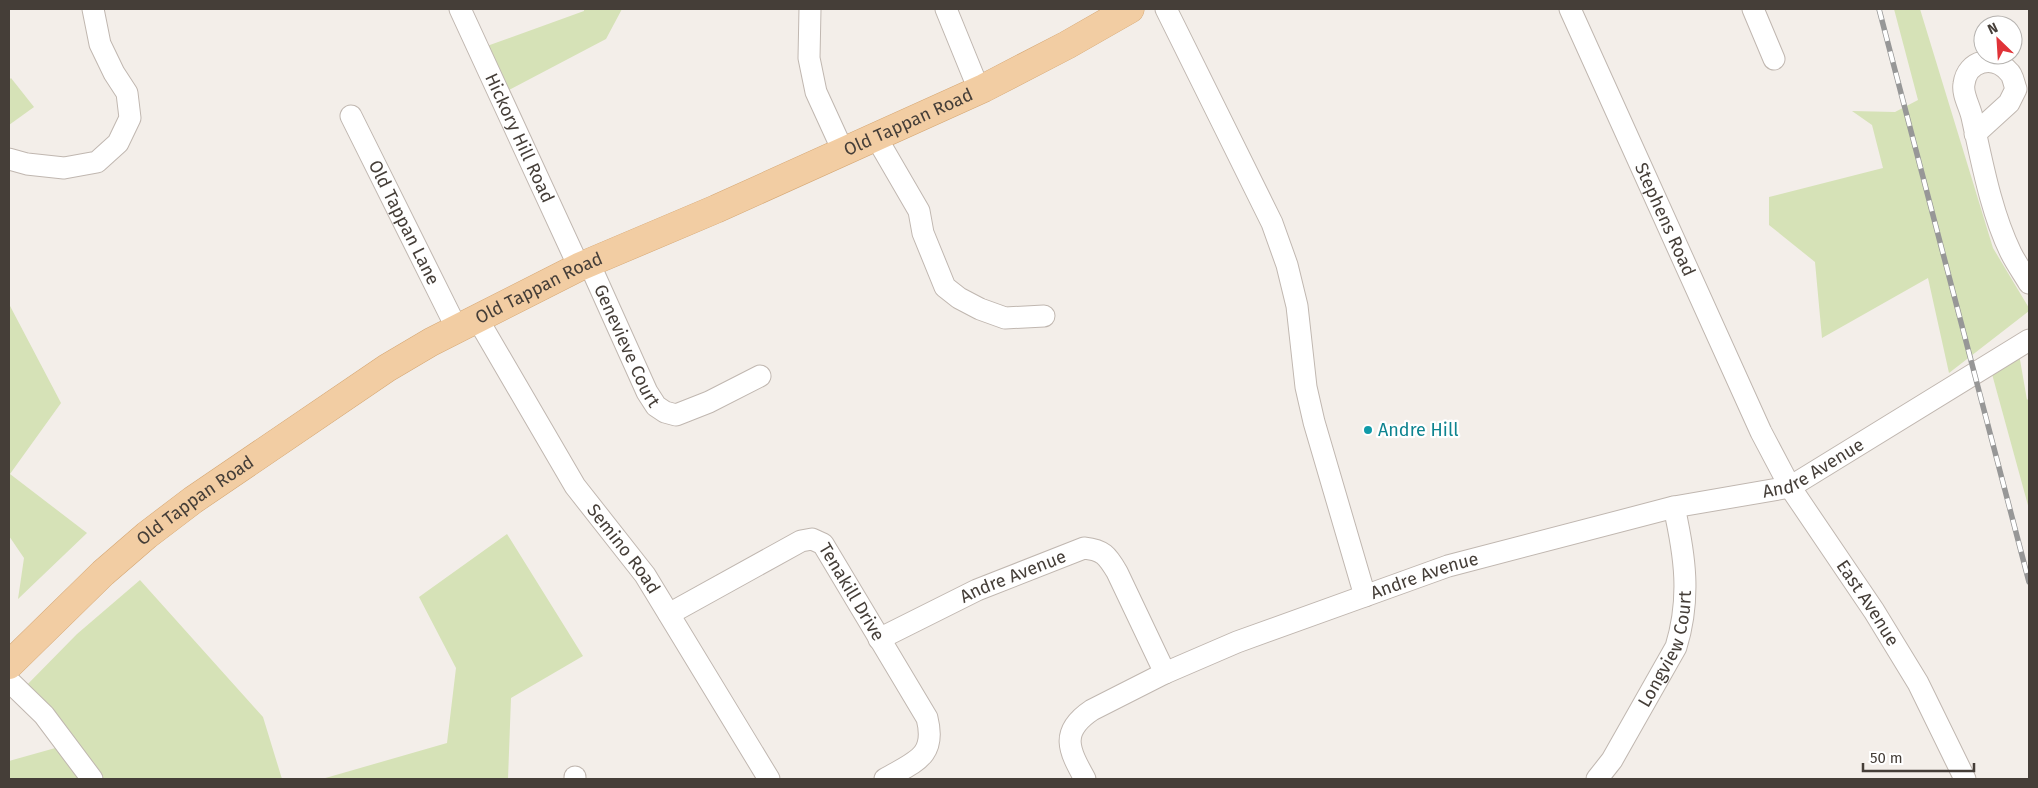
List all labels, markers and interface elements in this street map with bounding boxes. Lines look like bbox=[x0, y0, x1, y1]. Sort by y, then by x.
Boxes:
north arrow bbox=[1973, 15, 2023, 65]
text: N bbox=[1985, 19, 2001, 38]
street label: Hickory Hill Road bbox=[480, 70, 559, 206]
street label: Old Tappan Road bbox=[840, 83, 976, 161]
street label: Old Tappan Lane bbox=[364, 156, 444, 289]
street label: Stephens Road bbox=[1630, 159, 1700, 280]
street label: Old Tappan Road bbox=[472, 247, 606, 329]
street label: Genevieve Court bbox=[589, 281, 665, 412]
place label: Andre Hill bbox=[1378, 419, 1458, 441]
marker: Andre Hill bbox=[1362, 424, 1374, 436]
street label: Andre Avenue bbox=[1761, 433, 1868, 503]
street label: Old Tappan Road bbox=[132, 451, 258, 550]
street label: Semino Road bbox=[582, 499, 665, 598]
street label: Tenakill Drive bbox=[814, 539, 889, 645]
street label: Andre Avenue bbox=[956, 545, 1069, 608]
street label: Andre Avenue bbox=[1368, 548, 1481, 604]
street label: East Avenue bbox=[1832, 556, 1904, 650]
street label: Longview Court bbox=[1633, 590, 1696, 711]
scale bar bbox=[1863, 740, 1974, 772]
text: 50 m bbox=[1870, 749, 1903, 767]

